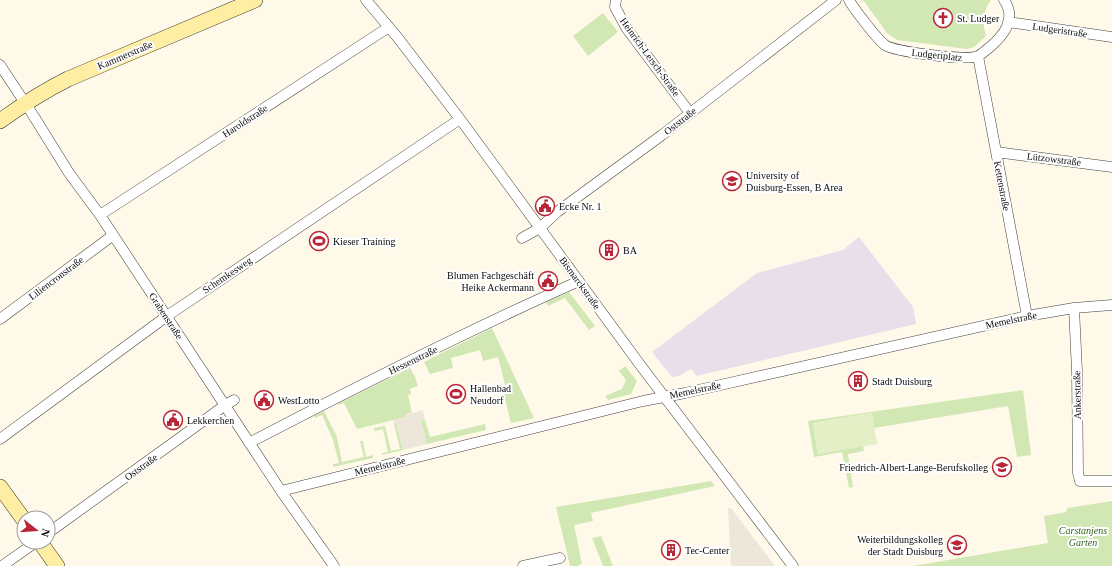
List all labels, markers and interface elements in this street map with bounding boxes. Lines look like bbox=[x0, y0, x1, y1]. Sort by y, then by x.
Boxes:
church icon: St. Ludger bbox=[932, 7, 954, 29]
place label: St. Ludger bbox=[957, 13, 1000, 24]
street label: Heinrich-Lersch-Straße bbox=[618, 16, 683, 99]
street label: Ludgeristraße bbox=[1032, 21, 1089, 39]
street label: Kammerstraße bbox=[96, 38, 155, 72]
street label: Ludgeriplatz bbox=[911, 47, 964, 63]
street label: Haroldstraße bbox=[220, 102, 270, 140]
street label: Oststraße bbox=[662, 105, 699, 137]
street label: Lützowstraße bbox=[1026, 150, 1082, 168]
street label: Kettenstraße bbox=[992, 160, 1012, 212]
school or university icon: University of Duisburg-Essen, B Area bbox=[721, 170, 743, 192]
place label: University of Duisburg-Essen, B Area bbox=[746, 170, 843, 193]
public building icon: Ecke Nr. 1 bbox=[534, 195, 556, 217]
place label: Ecke Nr. 1 bbox=[559, 201, 602, 212]
sports icon: Kieser Training bbox=[308, 230, 330, 252]
place label: Kieser Training bbox=[333, 236, 396, 247]
building icon: BA bbox=[598, 239, 620, 261]
place label: BA bbox=[623, 245, 638, 256]
street label: Liliencronstraße bbox=[27, 254, 86, 302]
street label: Schemkesweg bbox=[200, 254, 254, 296]
street label: Bismarckstraße bbox=[557, 255, 603, 312]
place label: Blumen Fachgeschäft Heike Ackermann bbox=[447, 270, 534, 293]
public building icon: Blumen Fachgeschäft Heike Ackermann bbox=[537, 270, 559, 292]
street label: Grabenstraße bbox=[147, 291, 185, 342]
street label: Memelstraße bbox=[984, 309, 1038, 331]
street label: Hessenstraße bbox=[387, 343, 440, 377]
building icon: Stadt Duisburg bbox=[847, 370, 869, 392]
street label: Ankerstraße bbox=[1071, 370, 1083, 420]
place label: Stadt Duisburg bbox=[872, 376, 932, 387]
street label: Memelstraße bbox=[668, 379, 722, 401]
sports icon: Hallenbad Neudorf bbox=[445, 383, 467, 405]
place label: Hallenbad Neudorf bbox=[470, 383, 511, 406]
public building icon: WestLotto bbox=[253, 389, 275, 411]
place label: WestLotto bbox=[278, 395, 319, 406]
public building icon: Lekkerchen bbox=[162, 409, 184, 431]
place label: Lekkerchen bbox=[187, 415, 234, 426]
street label: Oststraße bbox=[122, 451, 160, 483]
street label: Memelstraße bbox=[353, 454, 407, 478]
school or university icon: Friedrich-Albert-Lange-Berufskolleg bbox=[991, 456, 1013, 478]
place label: Friedrich-Albert-Lange-Berufskolleg bbox=[839, 462, 988, 473]
north arrow bbox=[16, 510, 56, 550]
park label: Carstanjens Garten bbox=[1059, 525, 1107, 548]
text: N bbox=[39, 527, 52, 539]
place label: Weiterbildungskolleg der Stadt Duisburg bbox=[857, 534, 943, 557]
school or university icon: Weiterbildungskolleg der Stadt Duisburg bbox=[946, 534, 968, 556]
building icon: Tec-Center bbox=[660, 539, 682, 561]
place label: Tec-Center bbox=[685, 545, 730, 556]

